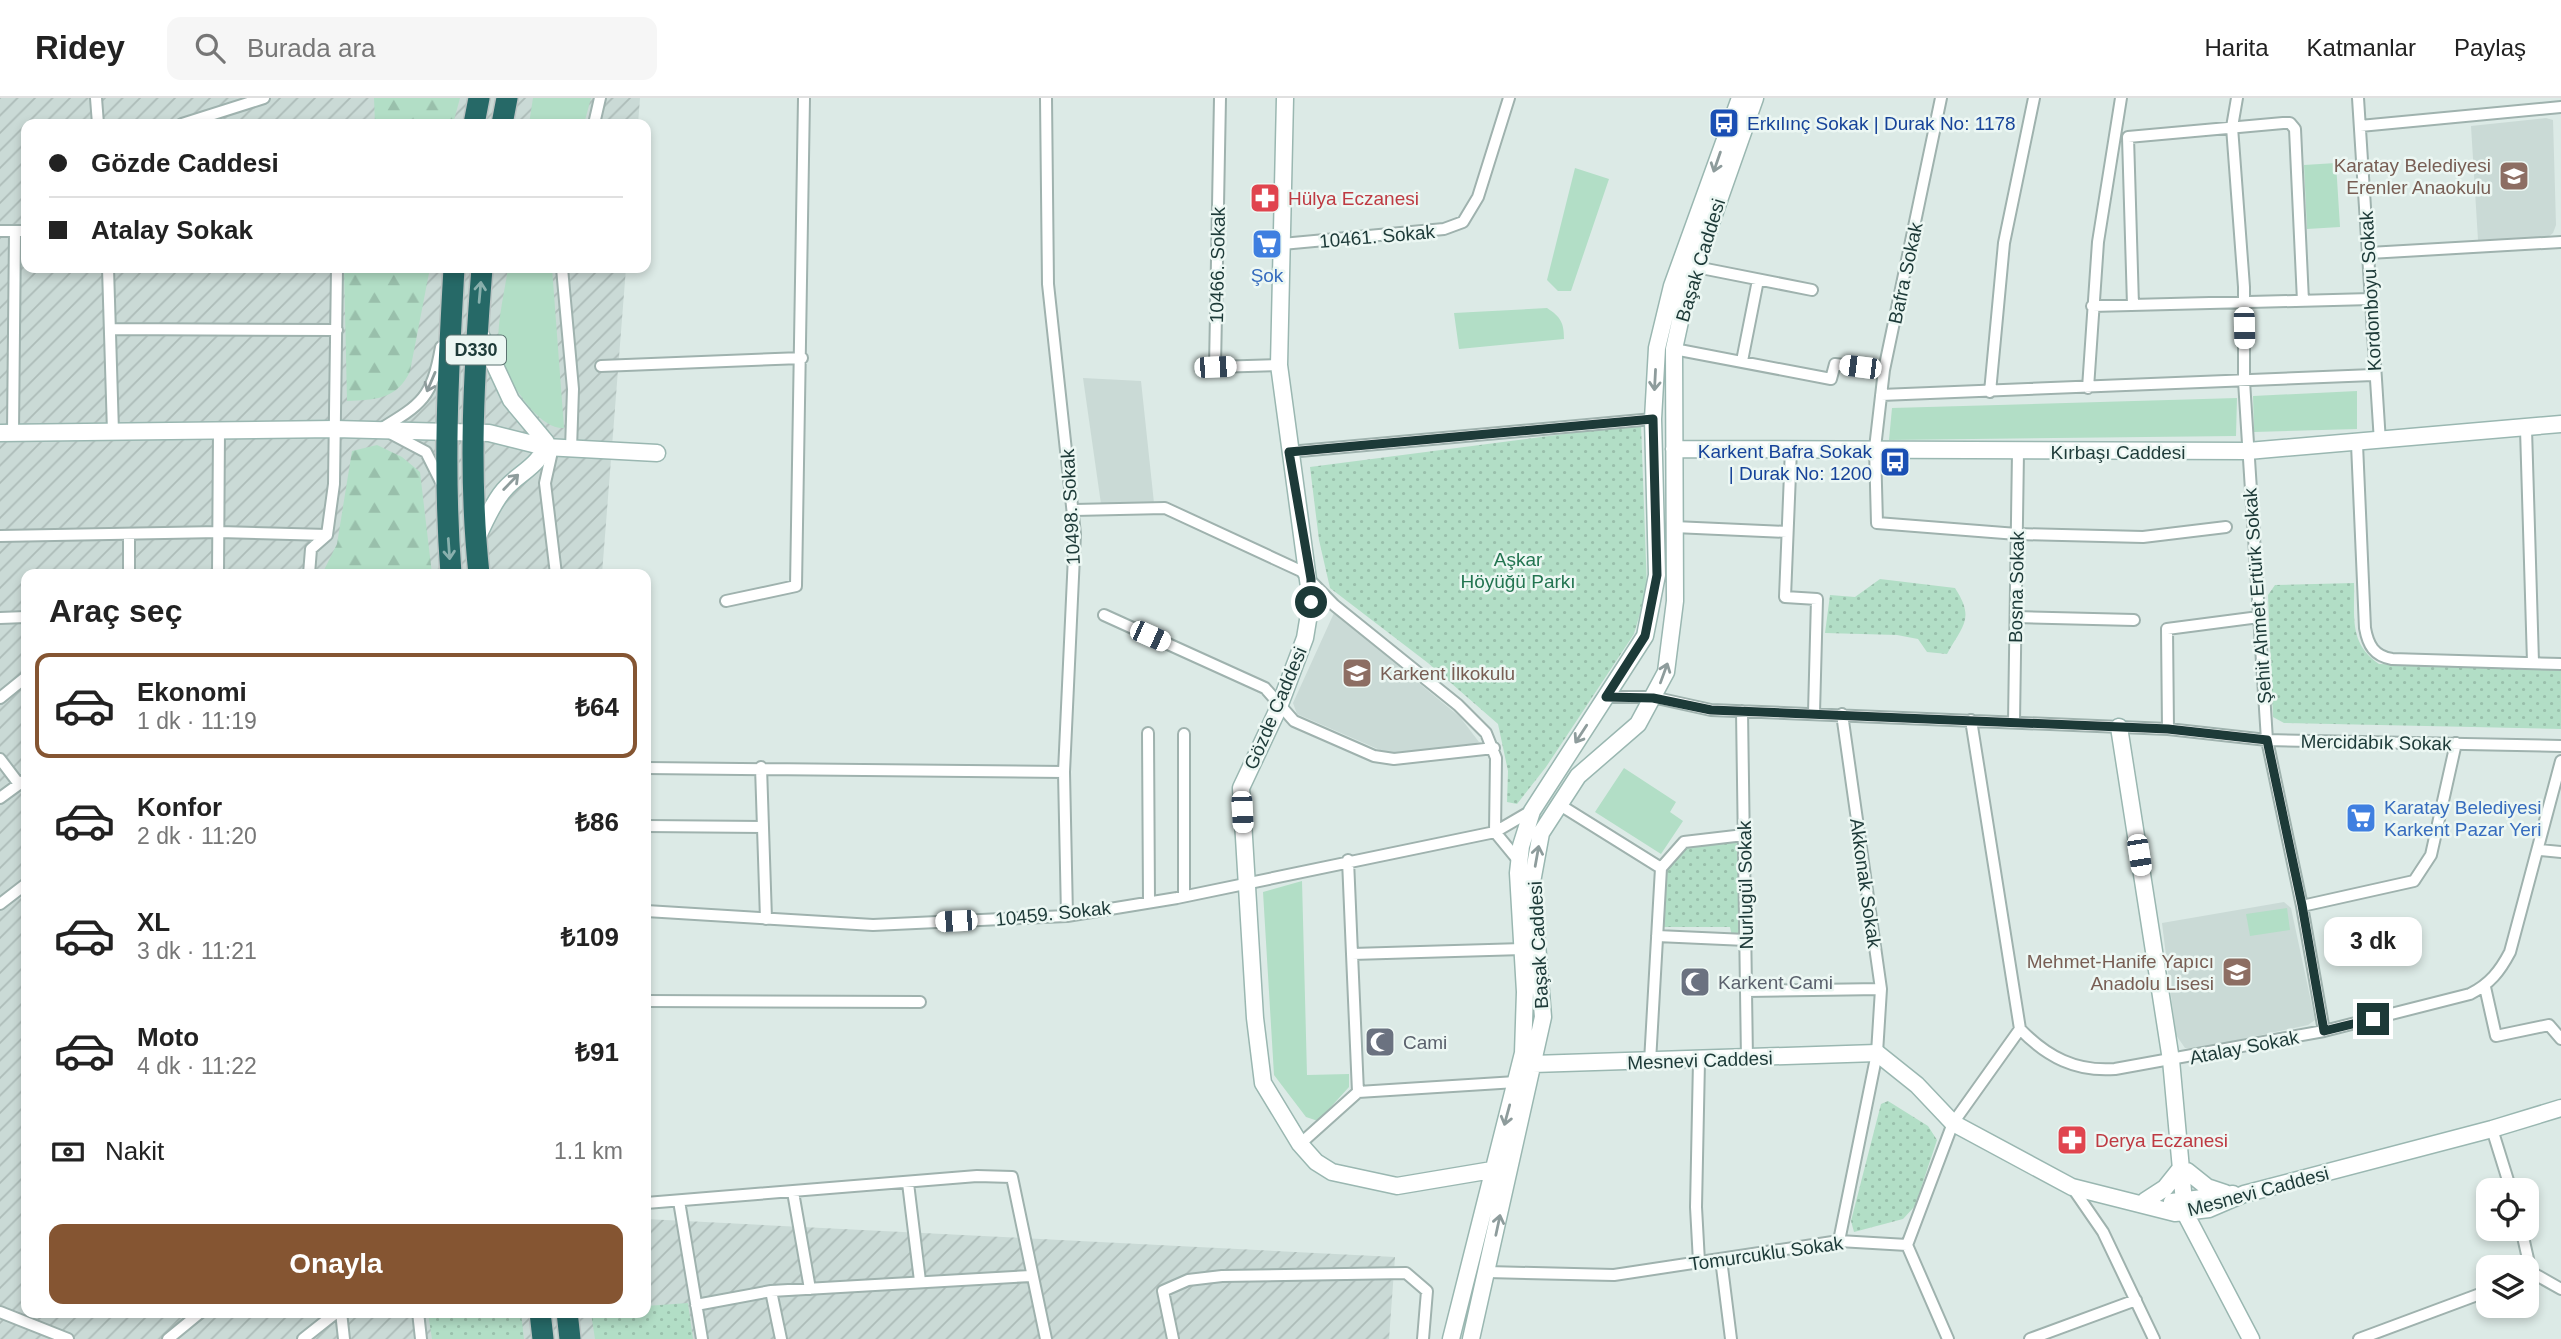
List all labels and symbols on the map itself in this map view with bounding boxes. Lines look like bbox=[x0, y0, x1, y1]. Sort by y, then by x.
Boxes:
bus stop icon: Erkılınç Sokak | Durak No: 1178 bbox=[1707, 106, 1741, 140]
place label: Erkılınç Sokak | Durak No: 1178 bbox=[1747, 113, 2016, 134]
one-way arrow bbox=[1710, 151, 1722, 173]
place label: Karatay Belediyesi Erenler Anaokulu bbox=[2334, 155, 2491, 198]
school or university icon: Karatay Belediyesi Erenler Anaokulu bbox=[2497, 159, 2531, 193]
pharmacy icon: Hülya Eczanesi bbox=[1248, 181, 1282, 215]
place label: Hülya Eczanesi bbox=[1288, 188, 1419, 209]
street label: Başak Caddesi bbox=[1672, 196, 1729, 324]
street label: 10466. Sokak bbox=[1206, 206, 1229, 323]
street label: Kordonboyu Sokak bbox=[2356, 210, 2385, 372]
street label: Bafra Sokak bbox=[1884, 220, 1927, 326]
street label: 10461. Sokak bbox=[1318, 221, 1436, 252]
supermarket icon: Şok bbox=[1250, 227, 1284, 261]
place label: Şok bbox=[1251, 265, 1284, 286]
one-way arrow bbox=[474, 281, 487, 303]
car bbox=[2234, 307, 2255, 349]
road number: D330 bbox=[446, 336, 506, 364]
car bbox=[1838, 354, 1883, 380]
car bbox=[1194, 356, 1237, 378]
one-way arrow bbox=[1649, 368, 1662, 391]
one-way arrow bbox=[423, 371, 436, 392]
place label: Karkent Bafra Sokak | Durak No: 1200 bbox=[1698, 441, 1872, 484]
street label: Kırbaşı Caddesi bbox=[2050, 442, 2186, 463]
bus stop icon: Karkent Bafra Sokak | Durak No: 1200 bbox=[1878, 445, 1912, 479]
street label: 10498. Sokak bbox=[1057, 448, 1084, 566]
one-way arrow bbox=[503, 474, 520, 491]
street label: Şehit Ahmet Ertürk Sokak bbox=[2239, 487, 2276, 705]
street label: Bosna Sokak bbox=[2005, 530, 2028, 643]
one-way arrow bbox=[443, 537, 456, 560]
park label: Aşkar Höyüğü Parkı bbox=[1460, 549, 1576, 592]
route start bbox=[1295, 586, 1327, 618]
car bbox=[1127, 618, 1174, 654]
street label: Gözde Caddesi bbox=[1240, 644, 1311, 773]
school or university icon: Karkent İlkokulu bbox=[1340, 656, 1374, 690]
place label: Karkent İlkokulu bbox=[1380, 663, 1515, 684]
one-way arrow bbox=[1659, 663, 1671, 685]
one-way arrow bbox=[1574, 724, 1588, 744]
street label: Mercidabık Sokak bbox=[2300, 731, 2452, 754]
car bbox=[1231, 790, 1254, 834]
place label: Karatay Belediyesi Karkent Pazar Yeri bbox=[2384, 797, 2541, 840]
supermarket icon: Karatay Belediyesi Karkent Pazar Yeri bbox=[2344, 801, 2378, 835]
street label: Akkonak Sokak bbox=[1846, 817, 1885, 950]
street label: Nurlugül Sokak bbox=[1734, 820, 1757, 950]
car bbox=[2126, 833, 2153, 877]
one-way arrow bbox=[1531, 845, 1544, 868]
street label: Başak Caddesi bbox=[1525, 881, 1552, 1009]
street label: 10459. Sokak bbox=[994, 897, 1112, 930]
car bbox=[935, 909, 978, 933]
callout: 3 dk bbox=[2324, 918, 2422, 967]
place label: Mehmet-Hanife Yapıcı Anadolu Lisesi bbox=[2027, 951, 2214, 994]
school or university icon: Mehmet-Hanife Yapıcı Anadolu Lisesi bbox=[2220, 955, 2254, 989]
mosque icon: Karkent Cami bbox=[1678, 965, 1712, 999]
place label: Karkent Cami bbox=[1718, 972, 1833, 993]
route end bbox=[2357, 1003, 2389, 1035]
mosque icon: Cami bbox=[1363, 1025, 1397, 1059]
street label: Atalay Sokak bbox=[2188, 1027, 2301, 1068]
place label: Cami bbox=[1403, 1032, 1447, 1053]
street label: Mesnevi Caddesi bbox=[1627, 1047, 1773, 1074]
one-way arrow bbox=[1500, 1103, 1513, 1125]
pharmacy icon: Derya Eczanesi bbox=[2055, 1123, 2089, 1157]
place label: Derya Eczanesi bbox=[2095, 1130, 2228, 1151]
street label: Mesnevi Caddesi bbox=[2185, 1162, 2331, 1220]
one-way arrow bbox=[1492, 1214, 1506, 1237]
street label: Tomurcuklu Sokak bbox=[1688, 1232, 1845, 1275]

